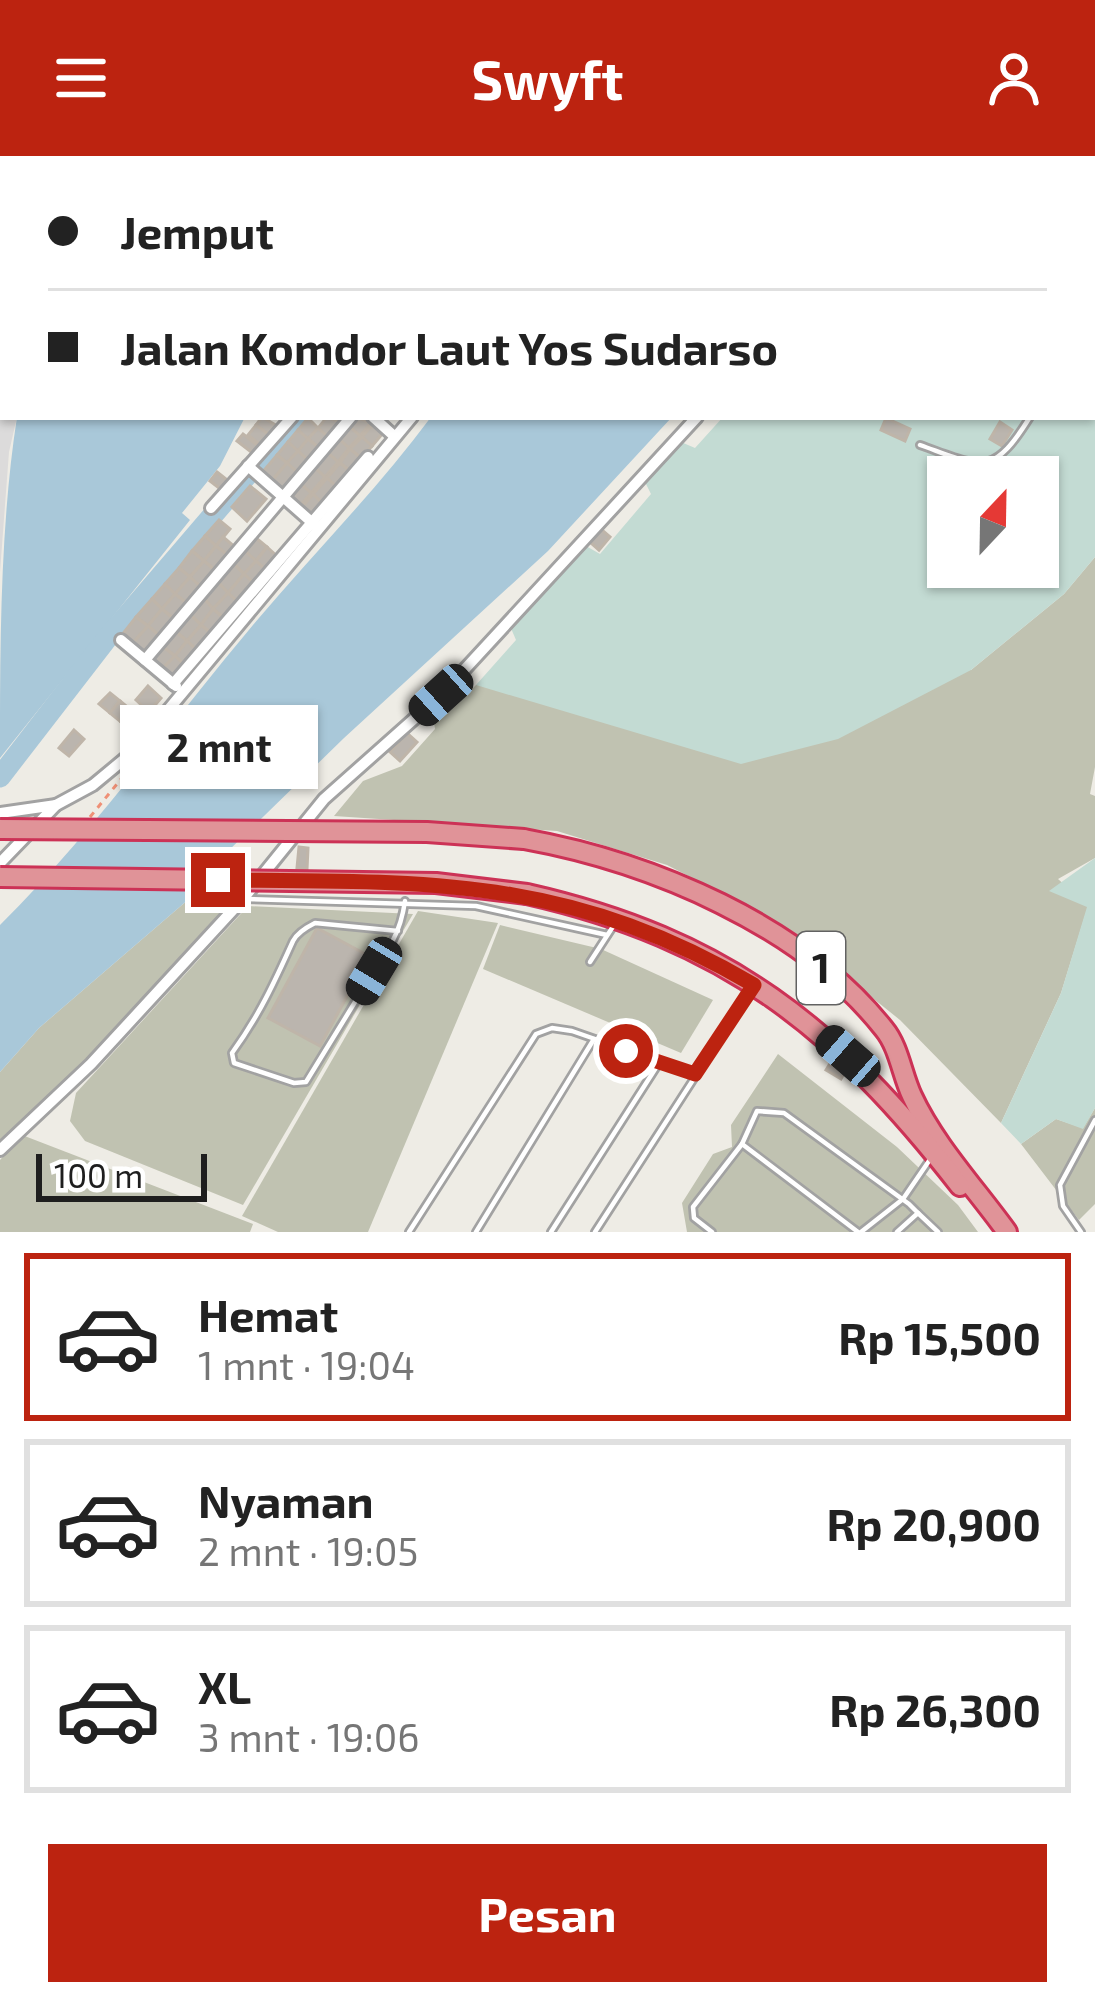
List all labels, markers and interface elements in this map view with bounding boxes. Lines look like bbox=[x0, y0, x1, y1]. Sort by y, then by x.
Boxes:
icon: menu bbox=[48, 45, 114, 111]
icon: person bbox=[981, 45, 1047, 111]
text: Swyft bbox=[472, 46, 623, 111]
text: Jemput bbox=[120, 204, 274, 258]
text: Jalan Komdor Laut Yos Sudarso bbox=[120, 320, 778, 374]
north arrow bbox=[927, 456, 1059, 588]
map controls bbox=[927, 456, 1059, 588]
car bbox=[402, 658, 480, 732]
callout: 2 mnt bbox=[119, 706, 317, 790]
text: 2 mnt bbox=[167, 723, 271, 770]
route end bbox=[191, 853, 245, 907]
car bbox=[340, 931, 408, 1011]
road number: 1 bbox=[797, 932, 845, 1004]
car bbox=[809, 1019, 887, 1093]
route start bbox=[599, 1024, 653, 1078]
scale bar bbox=[36, 1148, 207, 1201]
text: 100 m bbox=[54, 1155, 143, 1195]
icon: car bbox=[54, 1283, 162, 1391]
text: Hemat bbox=[198, 1287, 338, 1341]
text: Rp 15,500 bbox=[838, 1310, 1041, 1364]
text: 1 mnt · 19:04 bbox=[198, 1341, 415, 1388]
icon: car bbox=[54, 1469, 162, 1577]
text: Nyaman bbox=[198, 1473, 374, 1527]
text: Rp 20,900 bbox=[826, 1496, 1041, 1550]
text: 2 mnt · 19:05 bbox=[198, 1527, 418, 1574]
icon: car bbox=[54, 1655, 162, 1763]
text: XL bbox=[198, 1659, 251, 1713]
text: Rp 26,300 bbox=[829, 1682, 1041, 1736]
text: 3 mnt · 19:06 bbox=[198, 1713, 420, 1760]
button: Pesan bbox=[48, 1844, 1047, 1982]

